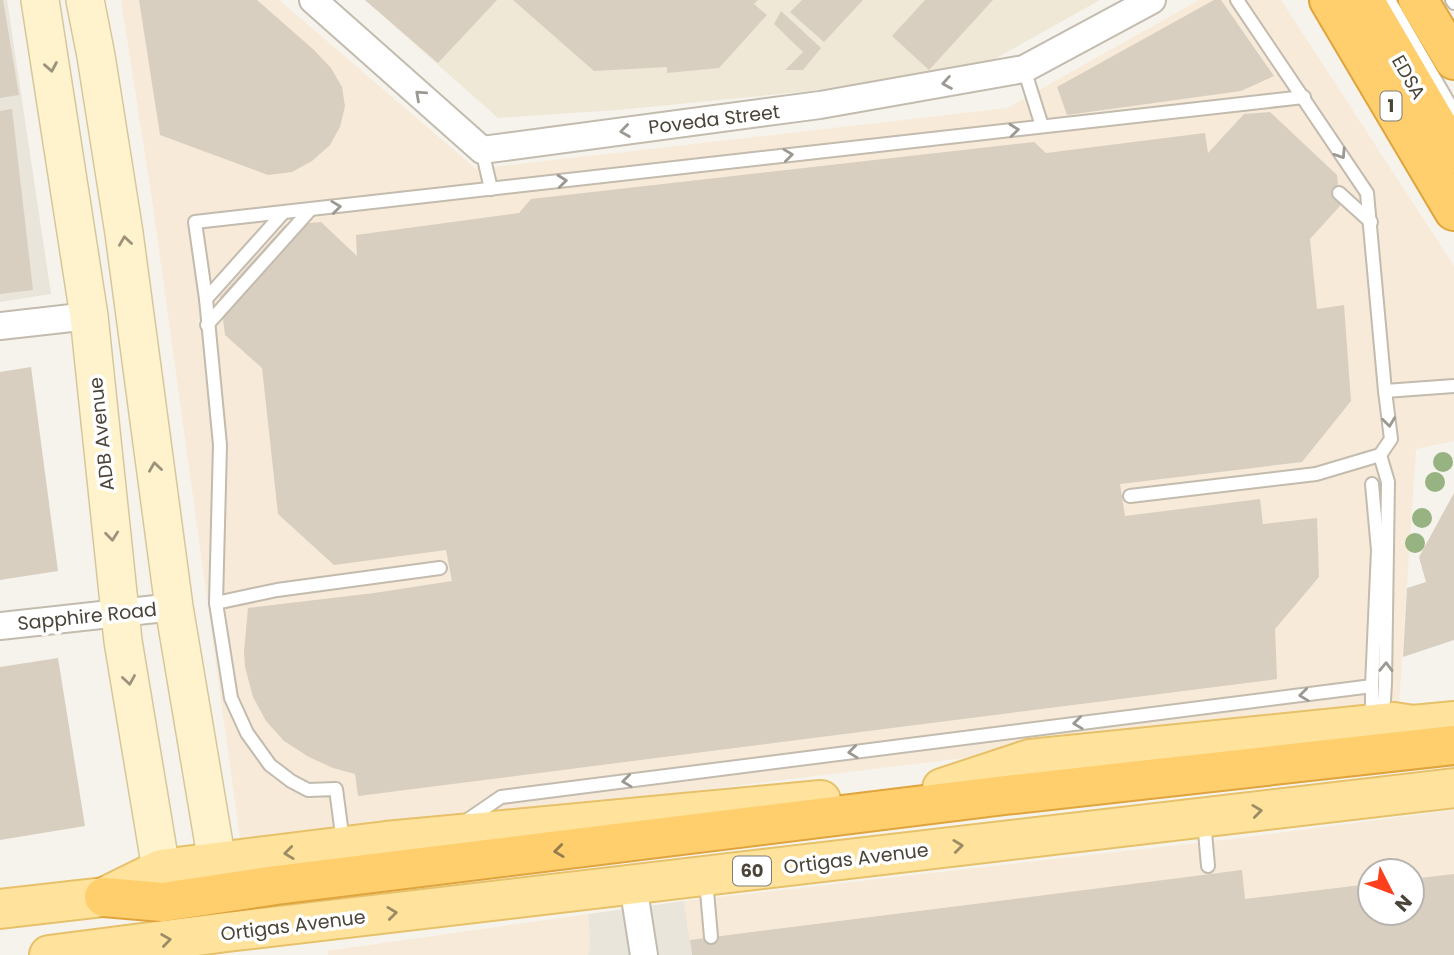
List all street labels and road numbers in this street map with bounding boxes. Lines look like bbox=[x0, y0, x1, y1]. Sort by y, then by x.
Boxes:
street label: EDSA bbox=[1385, 50, 1432, 105]
road number: 1 bbox=[1380, 92, 1402, 120]
street label: Poveda Street bbox=[647, 98, 781, 141]
street label: ADB Avenue bbox=[82, 376, 121, 492]
street label: Sapphire Road bbox=[16, 596, 158, 637]
street label: Ortigas Avenue bbox=[782, 836, 930, 881]
road number: 60 bbox=[733, 856, 771, 886]
street label: Ortigas Avenue bbox=[219, 903, 367, 948]

